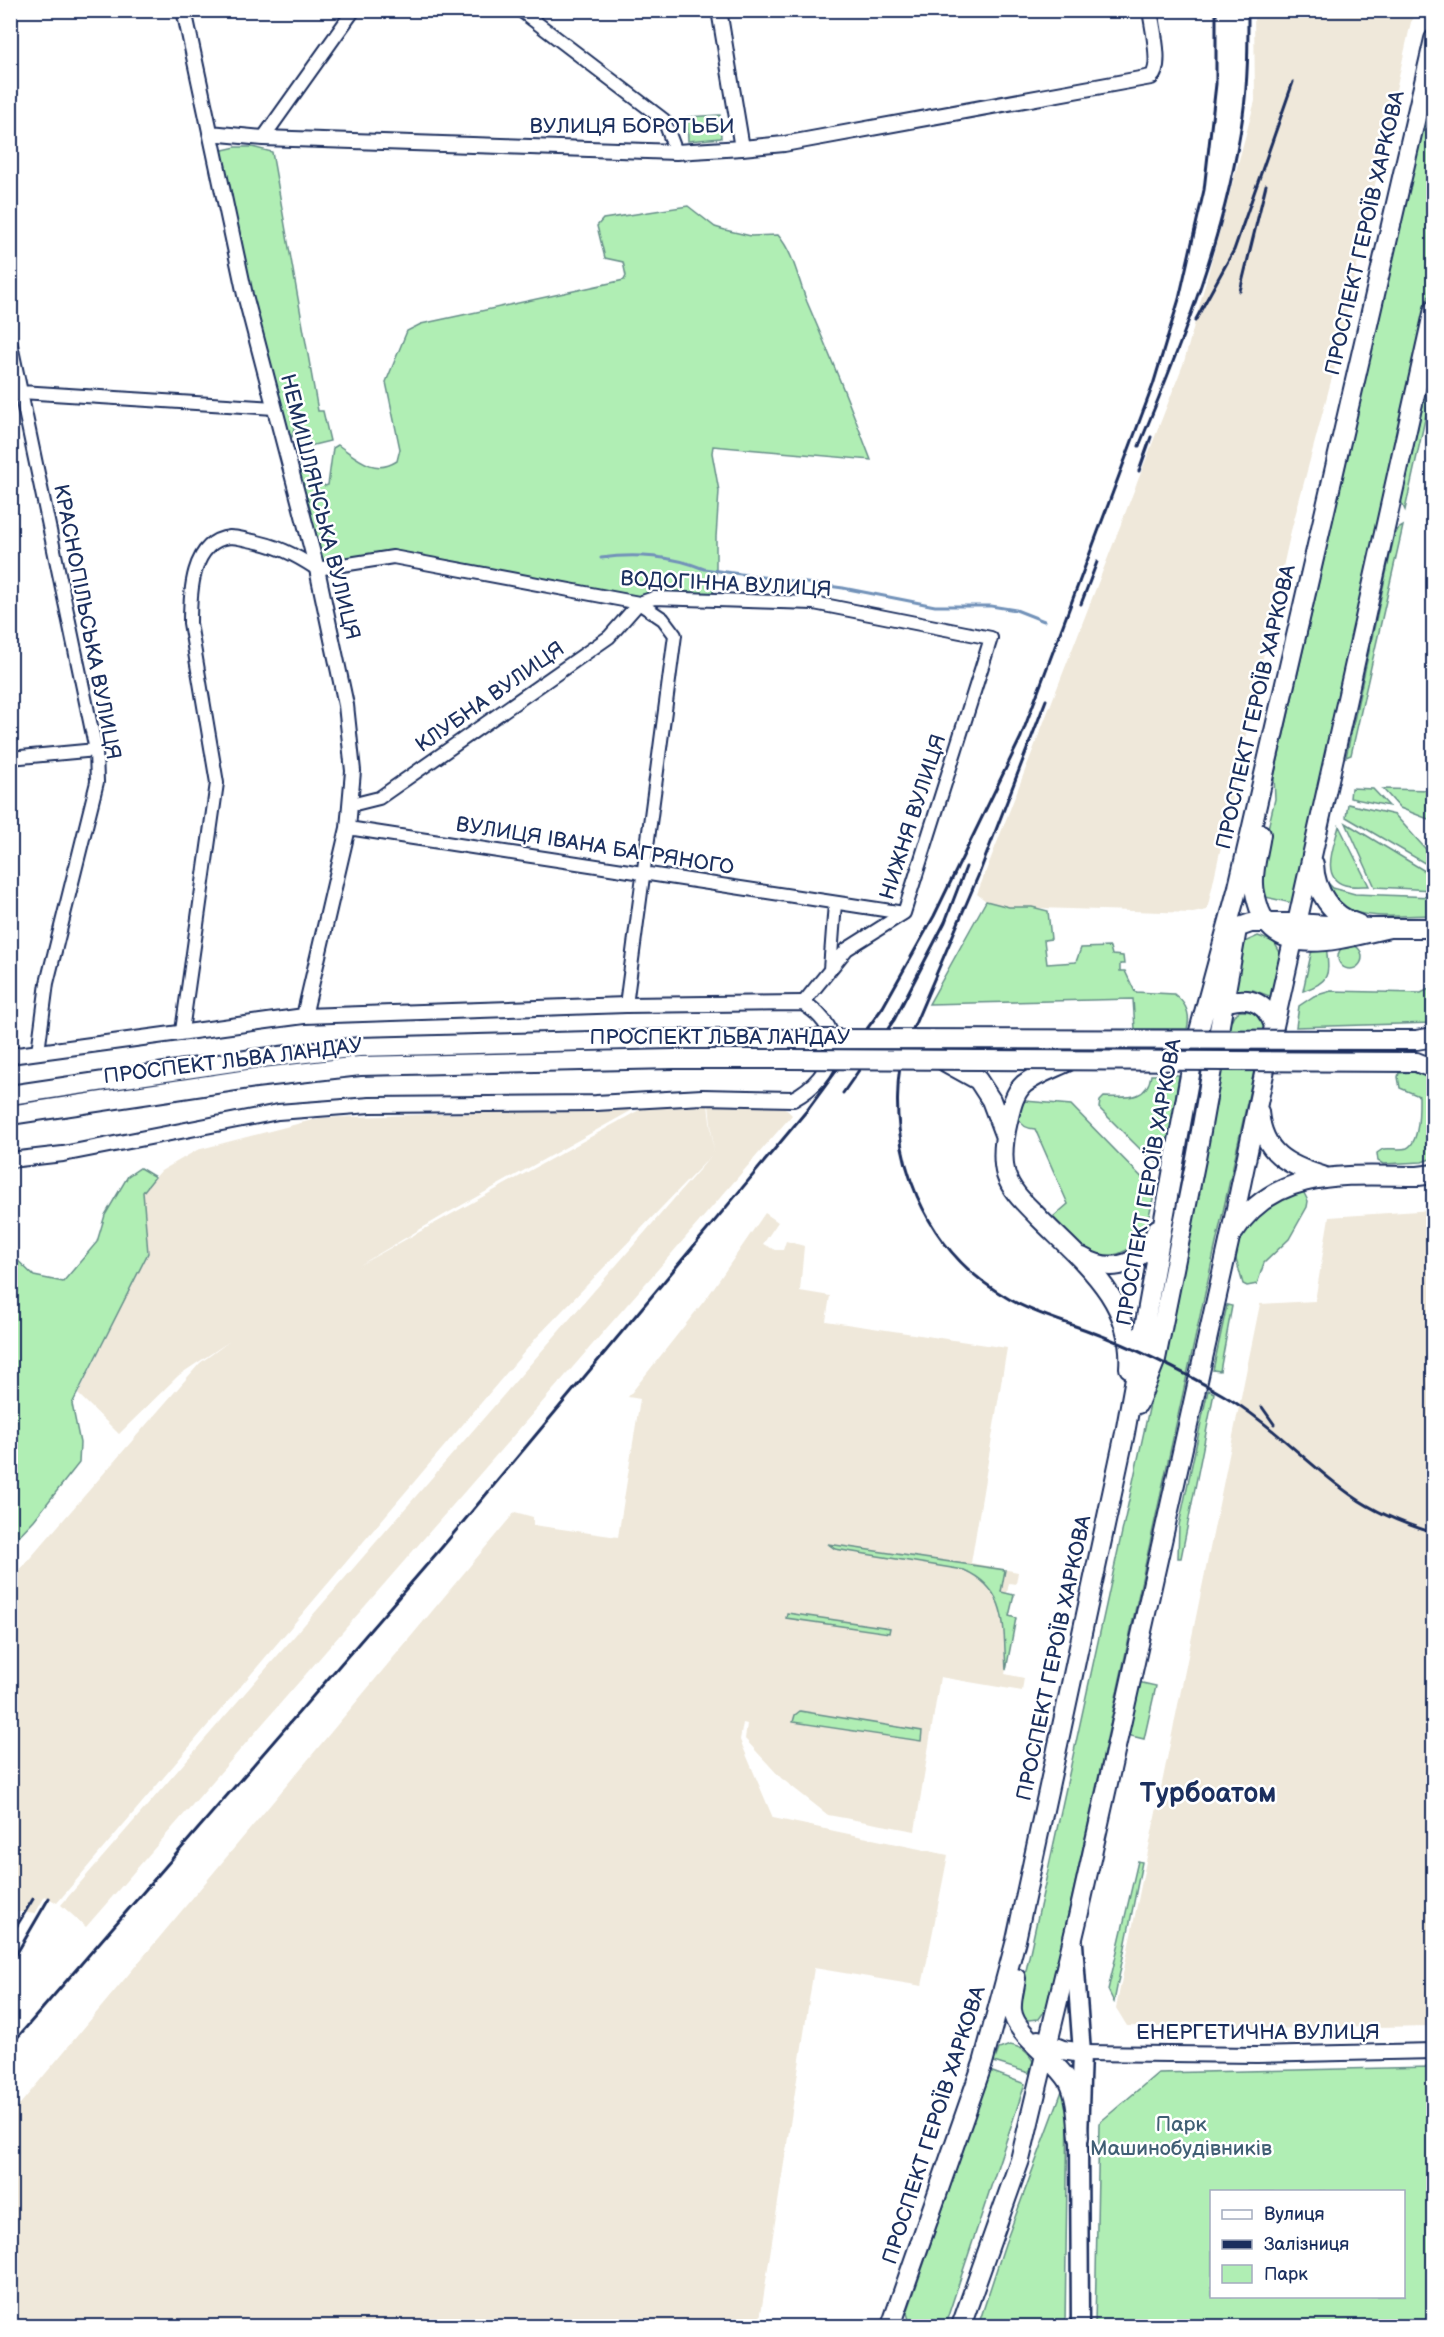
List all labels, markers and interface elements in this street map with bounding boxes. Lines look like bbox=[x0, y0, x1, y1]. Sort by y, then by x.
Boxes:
street label: ПРОСПЕКТ ГЕРОЇВ ХАРКОВА bbox=[1320, 88, 1410, 378]
street label: ВУЛИЦЯ БОРОТЬБИ bbox=[529, 114, 735, 139]
street label: НЕМИШЛЯНСЬКА ВУЛИЦЯ bbox=[275, 372, 365, 642]
street label: КРАСНОПІЛЬСЬКА ВУЛИЦЯ bbox=[48, 482, 126, 762]
street label: ПРОСПЕКТ ГЕРОЇВ ХАРКОВА bbox=[1211, 562, 1301, 852]
street label: ВОДОГІННА ВУЛИЦЯ bbox=[620, 566, 832, 602]
street label: КЛУБНА ВУЛИЦЯ bbox=[411, 636, 569, 758]
street label: НИЖНЯ ВУЛИЦЯ bbox=[874, 731, 952, 903]
street label: ВУЛИЦЯ ІВАНА БАГРЯНОГО bbox=[454, 812, 736, 880]
street label: ПРОСПЕКТ ЛЬВА ЛАНДАУ bbox=[589, 1025, 851, 1050]
street label: ПРОСПЕКТ ЛЬВА ЛАНДАУ bbox=[102, 1033, 364, 1089]
street label: ПРОСПЕКТ ГЕРОЇВ ХАРКОВА bbox=[1111, 1036, 1187, 1327]
street label: ПРОСПЕКТ ГЕРОЇВ ХАРКОВА bbox=[1012, 1513, 1097, 1803]
district label: Турбоатом bbox=[1140, 1778, 1276, 1810]
street label: ПРОСПЕКТ ГЕРОЇВ ХАРКОВА bbox=[877, 1983, 991, 2267]
street label: ЕНЕРГЕТИЧНА ВУЛИЦЯ bbox=[1136, 2020, 1380, 2045]
park label: Парк Машинобудівників bbox=[1090, 2112, 1272, 2161]
legend bbox=[1210, 2190, 1405, 2298]
text: Вулиця bbox=[1264, 2204, 1325, 2225]
text: Залізниця bbox=[1264, 2234, 1349, 2255]
text: Парк bbox=[1264, 2264, 1308, 2285]

